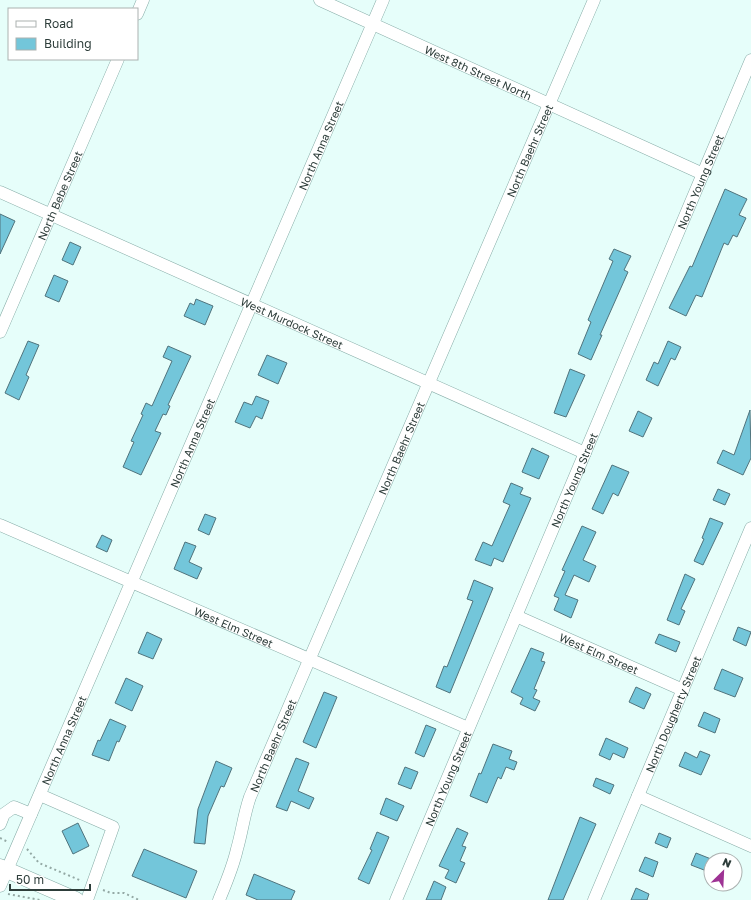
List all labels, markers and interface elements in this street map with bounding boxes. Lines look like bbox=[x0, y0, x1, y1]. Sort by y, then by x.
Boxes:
legend bbox=[8, 8, 138, 60]
text: Road bbox=[44, 16, 73, 31]
text: Building bbox=[44, 36, 92, 51]
street label: West 8th Street North bbox=[423, 42, 534, 102]
street label: North Anna Street bbox=[295, 99, 345, 192]
street label: North Baehr Street bbox=[503, 102, 555, 199]
street label: North Young Street bbox=[674, 132, 725, 231]
street label: North Bebe Street bbox=[34, 149, 84, 242]
street label: West Murdock Street bbox=[239, 294, 345, 351]
street label: North Anna Street bbox=[167, 396, 217, 489]
street label: North Baehr Street bbox=[375, 399, 426, 496]
street label: North Young Street bbox=[548, 431, 599, 529]
street label: West Elm Street bbox=[192, 604, 275, 649]
street label: West Elm Street bbox=[558, 630, 641, 676]
street label: North Dougherty Street bbox=[642, 654, 703, 774]
street label: North Anna Street bbox=[38, 693, 88, 787]
street label: North Baehr Street bbox=[247, 697, 298, 794]
street label: North Young Street bbox=[422, 729, 473, 828]
north arrow bbox=[703, 852, 743, 892]
text: N bbox=[721, 855, 734, 870]
scale bar bbox=[10, 866, 90, 892]
text: 50 m bbox=[16, 872, 44, 887]

